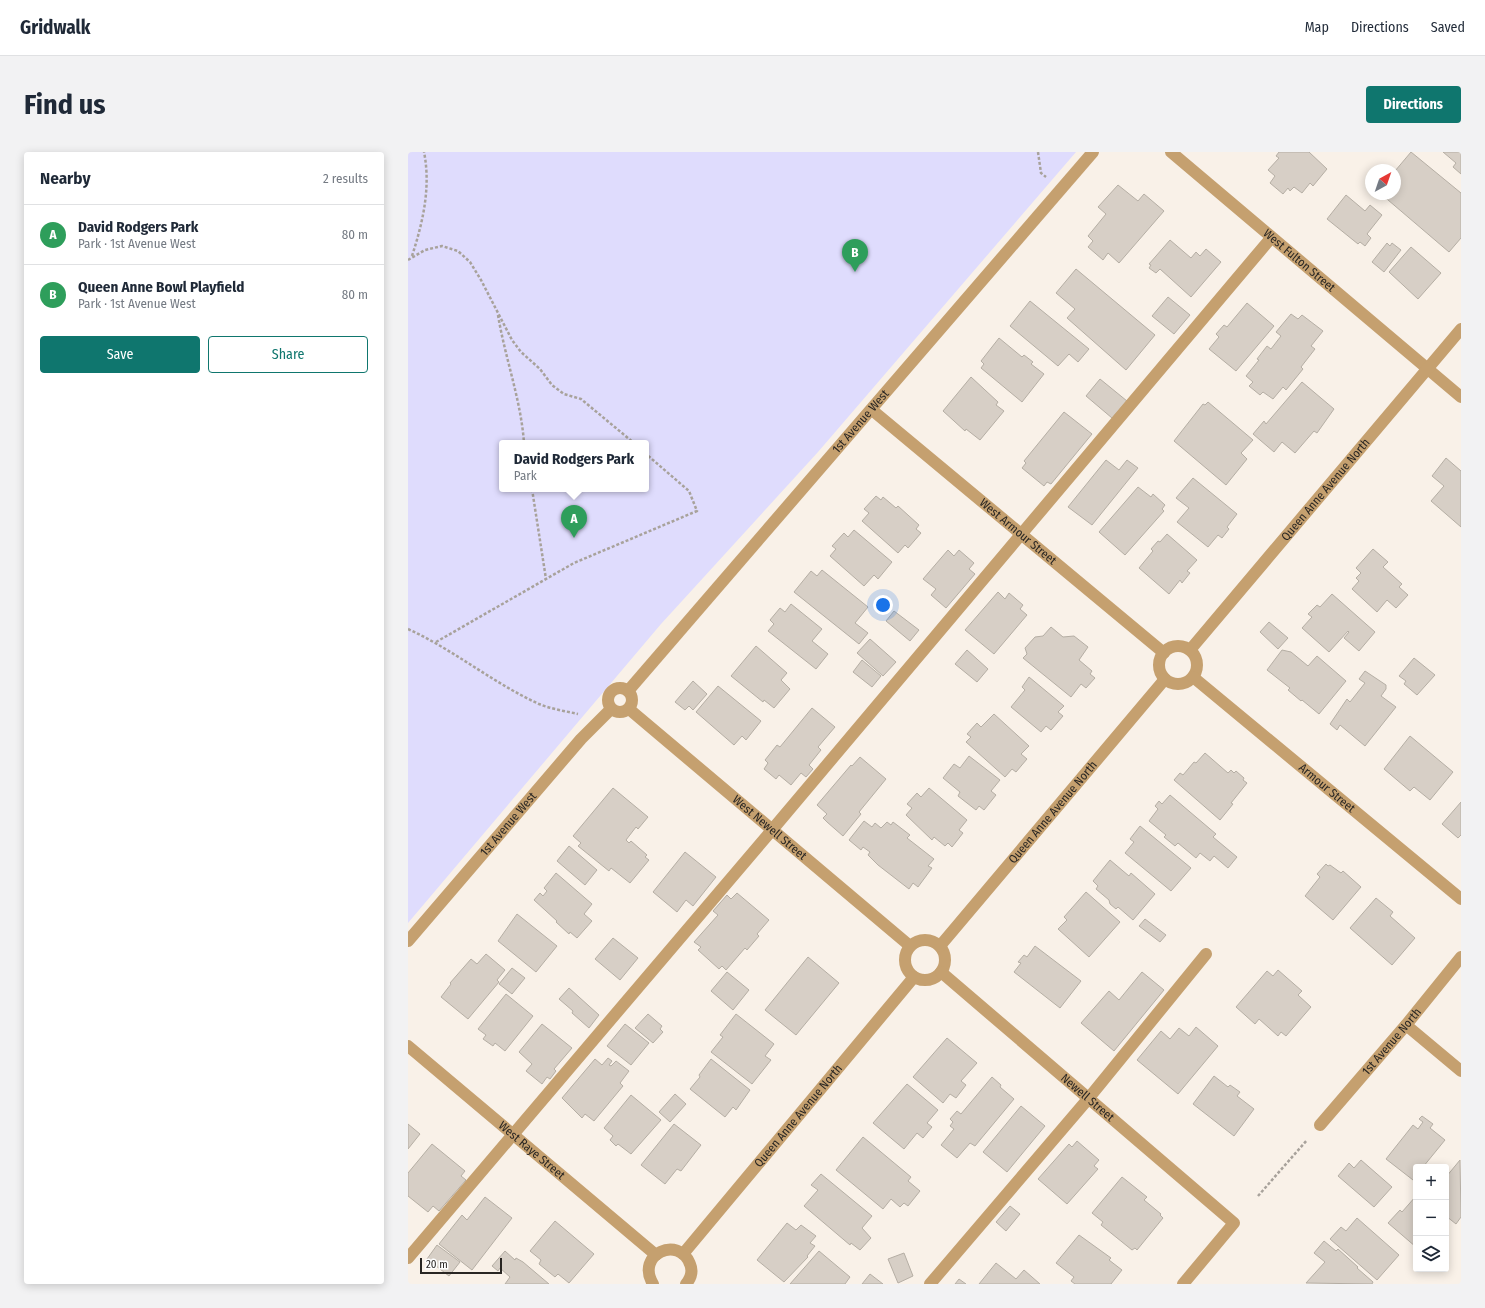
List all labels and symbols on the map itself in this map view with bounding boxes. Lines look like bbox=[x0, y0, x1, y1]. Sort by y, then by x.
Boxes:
north arrow bbox=[1365, 164, 1401, 200]
street label: West Fulton Street bbox=[1261, 226, 1338, 295]
pin: B bbox=[842, 239, 868, 272]
street label: 1st Avenue West bbox=[829, 387, 892, 456]
street label: Queen Anne Avenue North bbox=[1278, 436, 1373, 544]
street label: West Armour Street bbox=[977, 496, 1059, 568]
pin: A bbox=[561, 505, 587, 538]
your location bbox=[873, 595, 893, 615]
street label: Queen Anne Avenue North bbox=[1006, 758, 1100, 866]
street label: Armour Street bbox=[1296, 761, 1358, 815]
street label: 1st Avenue West bbox=[477, 789, 539, 859]
street label: West Newell Street bbox=[730, 792, 810, 863]
street label: 1st Avenue North bbox=[1359, 1005, 1424, 1078]
street label: Queen Anne Avenue North bbox=[751, 1062, 845, 1170]
street label: Newell Street bbox=[1058, 1071, 1117, 1124]
street label: West Raye Street bbox=[496, 1118, 568, 1182]
scale bar bbox=[420, 1256, 502, 1275]

